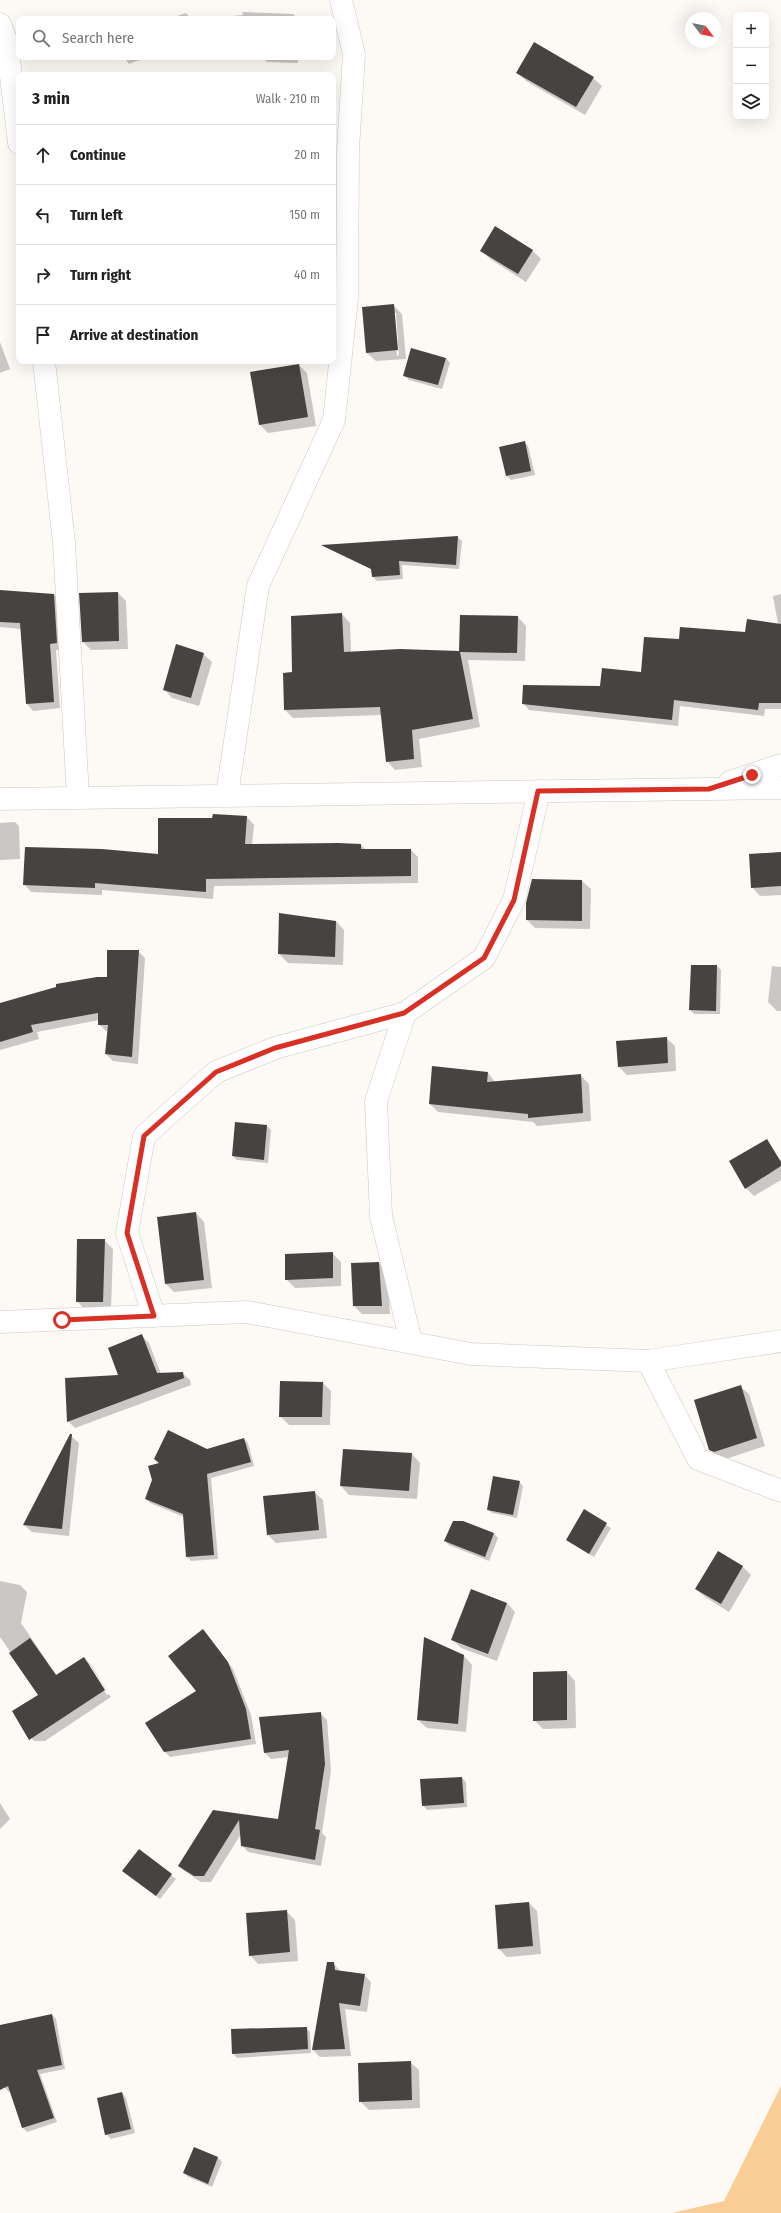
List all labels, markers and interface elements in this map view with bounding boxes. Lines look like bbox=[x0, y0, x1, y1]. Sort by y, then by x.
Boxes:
north arrow bbox=[685, 12, 721, 48]
map controls bbox=[733, 12, 769, 120]
button: + bbox=[733, 12, 769, 48]
search box bbox=[16, 16, 336, 60]
icon: search bbox=[30, 27, 52, 49]
text: Search here bbox=[62, 29, 134, 47]
button: − bbox=[733, 48, 769, 84]
button: layers bbox=[733, 84, 769, 120]
text: 3 min bbox=[32, 88, 70, 109]
text: Walk · 210 m bbox=[256, 91, 320, 106]
icon: ahead bbox=[32, 144, 54, 166]
text: Continue bbox=[70, 146, 126, 164]
text: 20 m bbox=[294, 147, 320, 162]
icon: left bbox=[32, 204, 54, 226]
text: Turn left bbox=[70, 206, 123, 224]
text: 150 m bbox=[289, 207, 320, 222]
icon: right bbox=[32, 264, 54, 286]
text: Turn right bbox=[70, 266, 131, 284]
text: 40 m bbox=[294, 267, 320, 282]
icon: arrive bbox=[32, 324, 54, 346]
text: Arrive at destination bbox=[70, 326, 198, 344]
route end bbox=[743, 766, 761, 784]
route start bbox=[53, 1311, 71, 1329]

